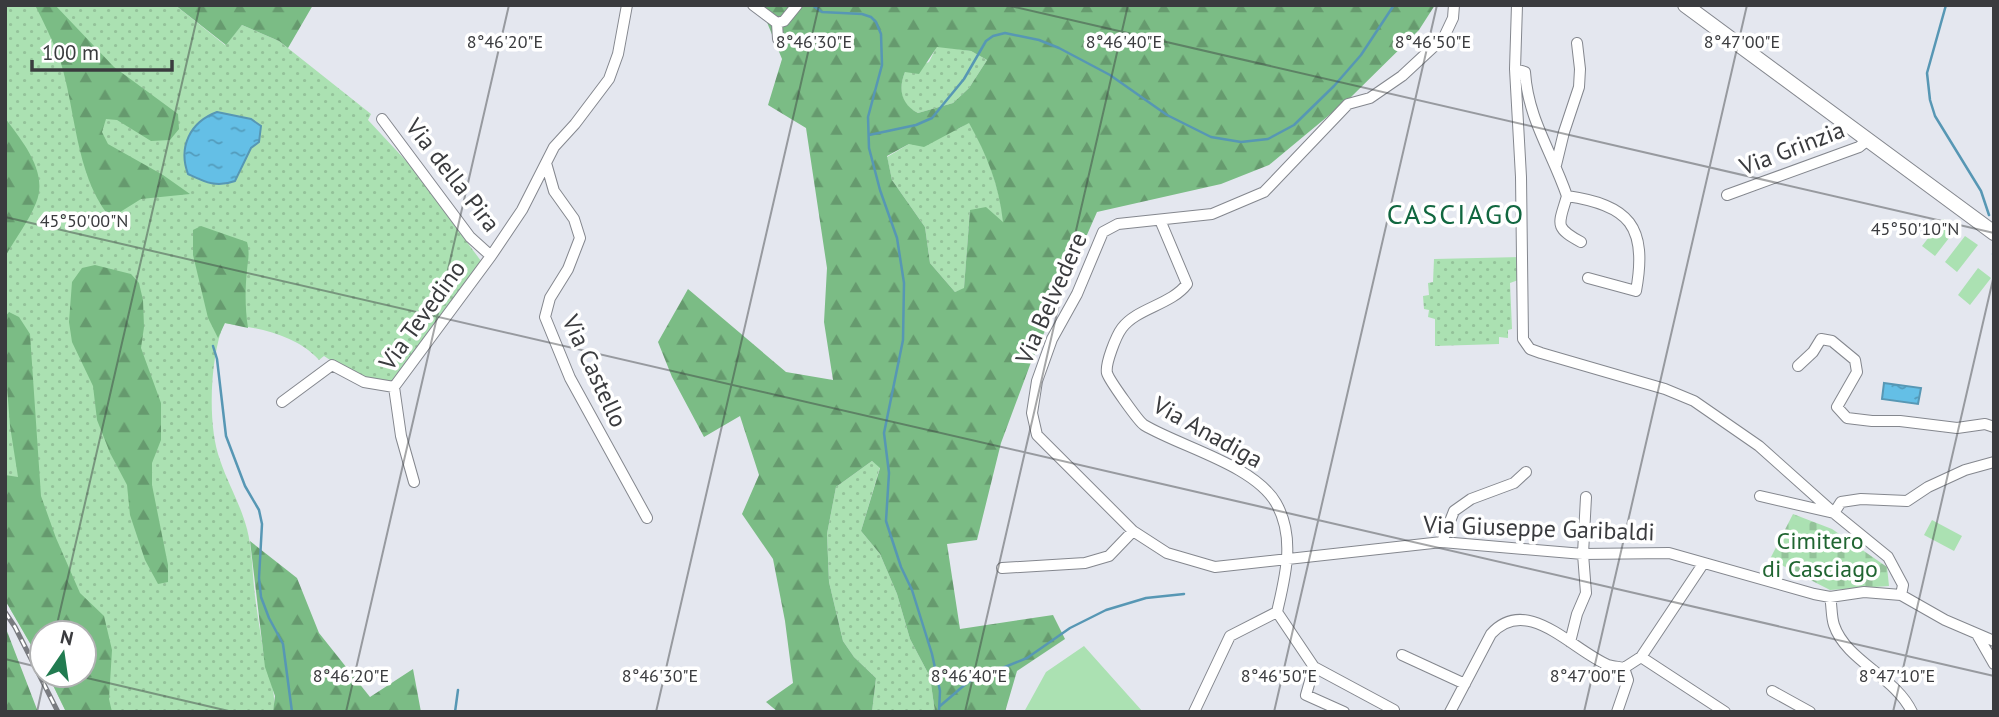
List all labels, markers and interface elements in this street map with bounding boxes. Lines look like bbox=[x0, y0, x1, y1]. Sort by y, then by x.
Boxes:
scale bar bbox=[32, 28, 172, 72]
text: 8°46'20"E bbox=[467, 30, 543, 53]
text: 8°46'30"E bbox=[776, 30, 852, 53]
text: 8°46'40"E bbox=[1086, 30, 1162, 53]
text: 8°46'50"E bbox=[1395, 30, 1471, 53]
text: 8°47'00"E bbox=[1704, 30, 1780, 53]
text: 100 m bbox=[42, 39, 99, 66]
street label: Via della Pira bbox=[398, 111, 507, 238]
street label: Via Grinzia bbox=[1734, 114, 1849, 183]
district label: CASCIAGO bbox=[1387, 195, 1525, 232]
text: 45°50'00"N bbox=[40, 209, 128, 232]
text: 45°50'10"N bbox=[1871, 217, 1959, 240]
street label: Via Belvedere bbox=[1008, 227, 1094, 369]
street label: Via Tevedino bbox=[371, 254, 472, 377]
street label: Via Castello bbox=[555, 309, 635, 432]
street label: Via Anadiga bbox=[1147, 389, 1268, 475]
street label: Via Giuseppe Garibaldi bbox=[1422, 508, 1655, 548]
park label: Cimitero di Casciago bbox=[1762, 525, 1878, 584]
north arrow bbox=[28, 619, 98, 689]
text: N bbox=[58, 624, 76, 651]
text: 8°46'20"E bbox=[313, 664, 389, 687]
text: 8°46'30"E bbox=[622, 664, 698, 687]
text: 8°46'40"E bbox=[931, 664, 1007, 687]
text: 8°46'50"E bbox=[1241, 664, 1317, 687]
text: 8°47'00"E bbox=[1550, 664, 1626, 687]
text: 8°47'10"E bbox=[1859, 664, 1935, 687]

